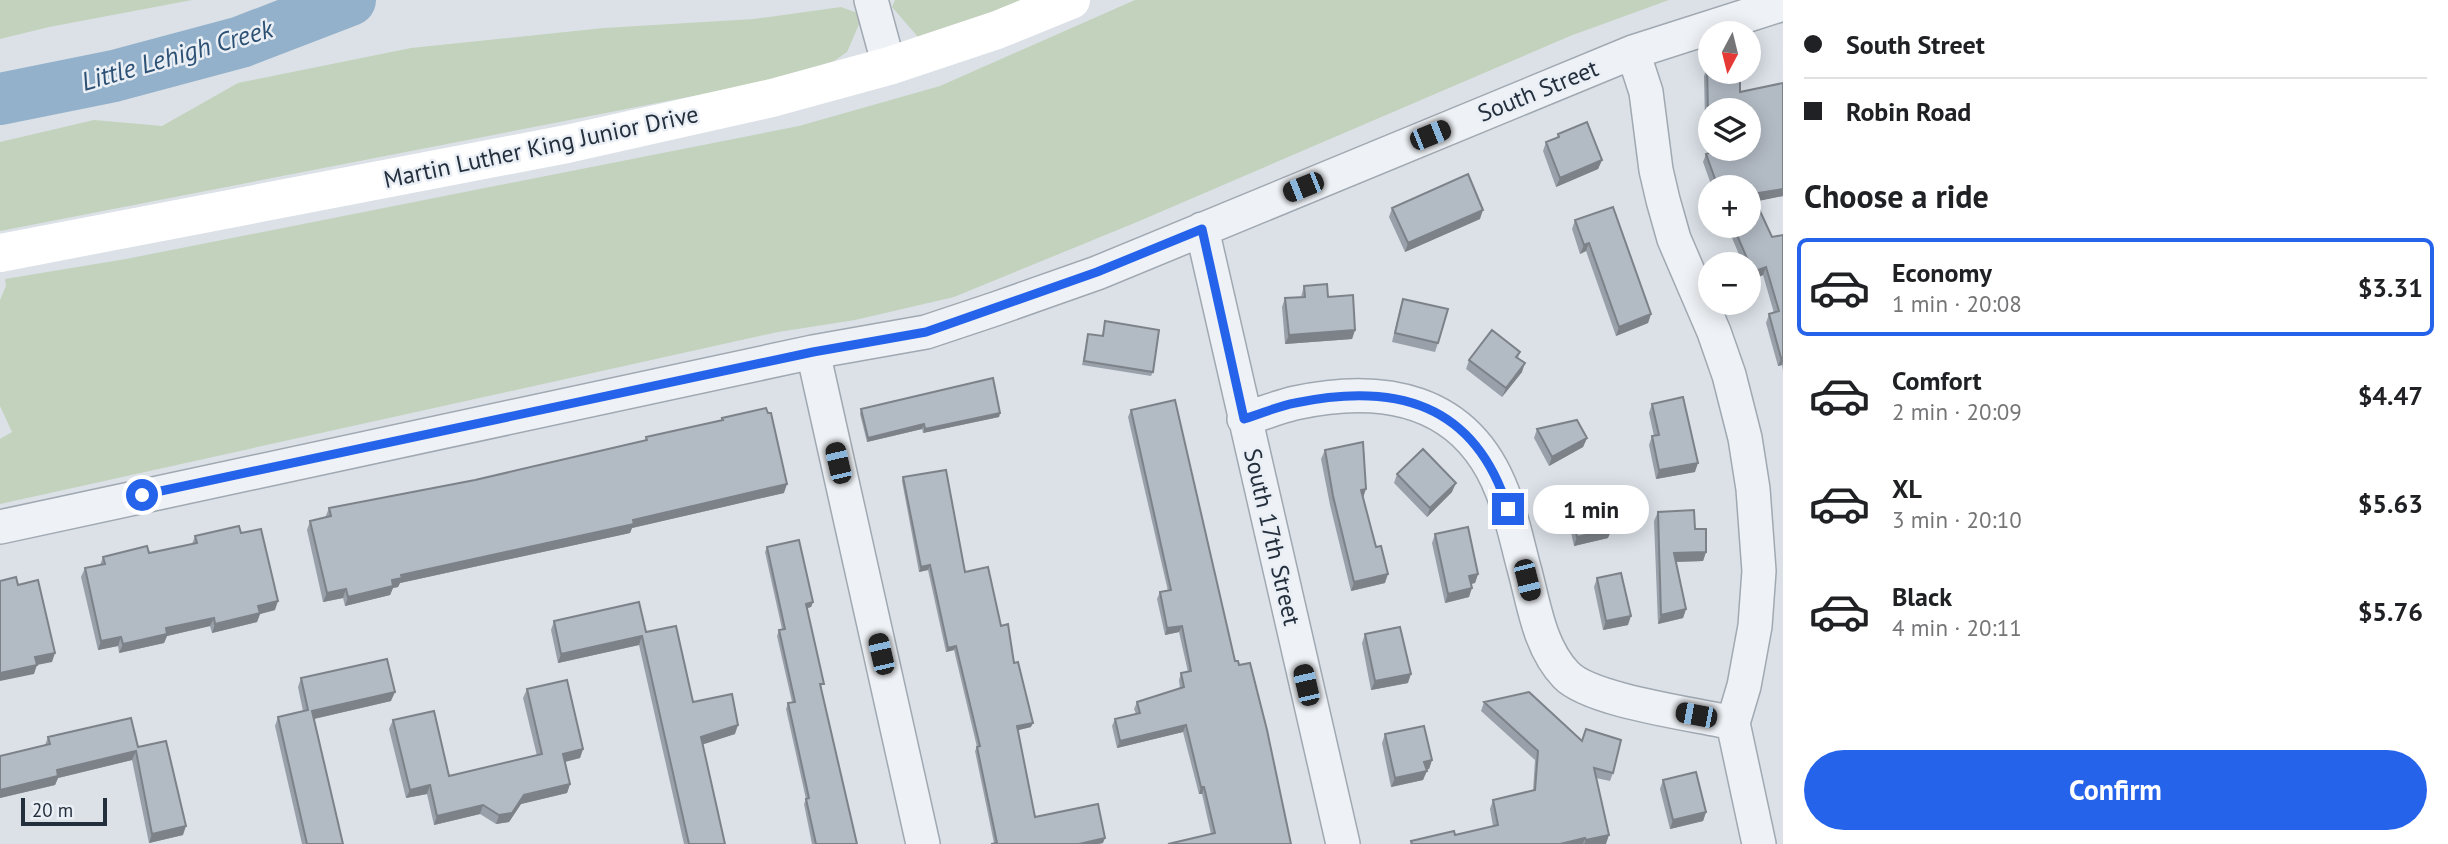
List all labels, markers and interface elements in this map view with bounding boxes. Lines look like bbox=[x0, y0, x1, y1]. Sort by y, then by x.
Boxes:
water label: Little Lehigh Creek bbox=[77, 11, 278, 98]
north arrow bbox=[1698, 21, 1760, 84]
map controls bbox=[1698, 21, 1761, 315]
text: South Street bbox=[1846, 28, 1985, 61]
street label: South Street bbox=[1473, 52, 1603, 129]
text: Robin Road bbox=[1846, 95, 1971, 128]
street label: Martin Luther King Junior Drive bbox=[381, 98, 701, 195]
button: layers bbox=[1698, 98, 1761, 161]
car bbox=[1407, 117, 1454, 153]
car bbox=[1280, 169, 1327, 205]
button: + bbox=[1698, 175, 1761, 238]
text: Choose a ride bbox=[1804, 175, 1989, 217]
button: − bbox=[1698, 252, 1761, 315]
icon: car bbox=[1808, 256, 1871, 319]
text: Economy bbox=[1892, 256, 1992, 289]
text: $3.31 bbox=[2358, 271, 2423, 304]
text: 1 min · 20:08 bbox=[1892, 289, 2022, 318]
icon: car bbox=[1808, 364, 1871, 427]
text: Comfort bbox=[1892, 364, 1982, 397]
text: $4.47 bbox=[2358, 379, 2423, 412]
text: 2 min · 20:09 bbox=[1892, 397, 2022, 426]
car bbox=[824, 440, 853, 486]
street label: South 17th Street bbox=[1237, 445, 1308, 628]
icon: car bbox=[1808, 472, 1871, 535]
text: XL bbox=[1892, 472, 1922, 505]
route start bbox=[126, 479, 158, 511]
callout: 1 min bbox=[1532, 484, 1648, 534]
text: $5.63 bbox=[2358, 487, 2423, 520]
route end bbox=[1492, 493, 1524, 525]
text: 1 min bbox=[1563, 495, 1619, 524]
text: 3 min · 20:10 bbox=[1892, 505, 2022, 534]
car bbox=[1512, 557, 1543, 603]
icon: car bbox=[1808, 580, 1871, 643]
text: Black bbox=[1892, 580, 1952, 613]
text: $5.76 bbox=[2358, 595, 2423, 628]
text: 4 min · 20:11 bbox=[1892, 613, 2022, 642]
car bbox=[867, 631, 896, 677]
car bbox=[1292, 662, 1321, 708]
car bbox=[1674, 701, 1719, 729]
button: Confirm bbox=[1804, 750, 2427, 830]
scale bar bbox=[21, 795, 107, 827]
text: 20 m bbox=[32, 798, 73, 822]

